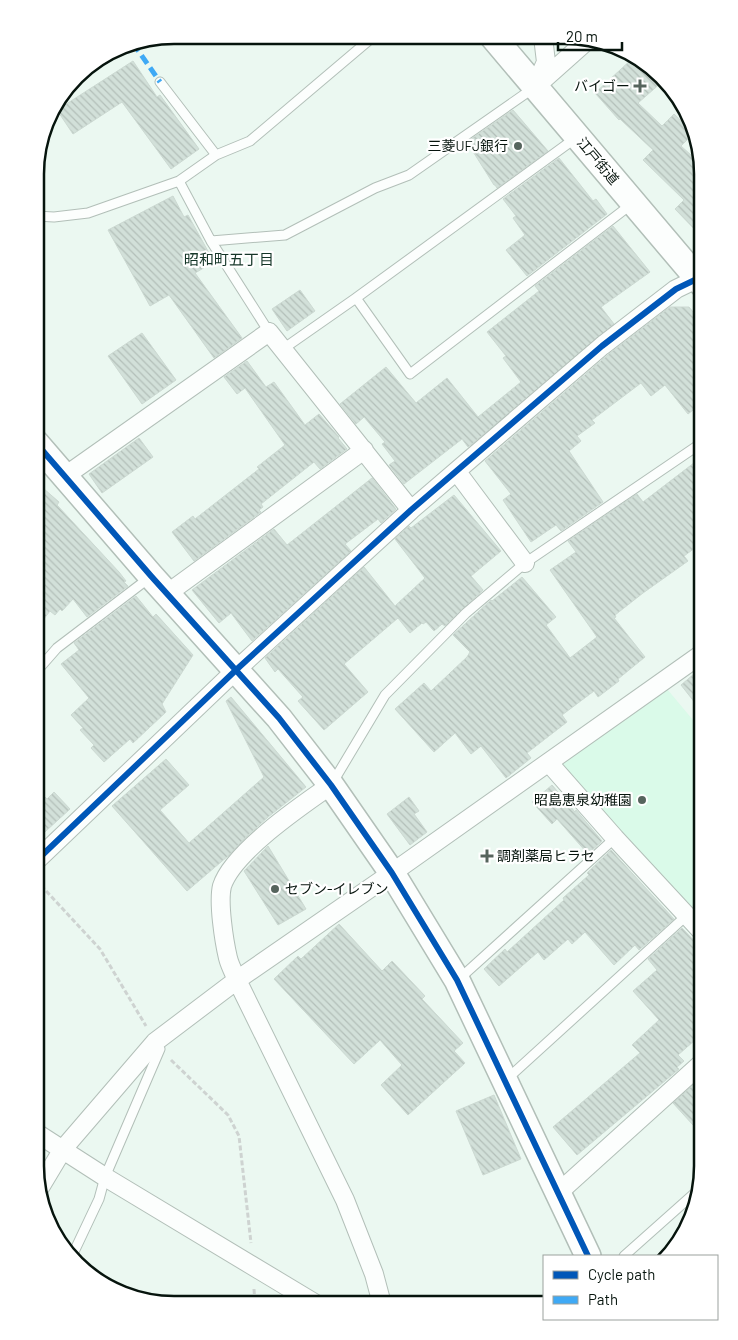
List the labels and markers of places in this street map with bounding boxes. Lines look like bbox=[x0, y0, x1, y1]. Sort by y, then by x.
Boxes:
place label: バイゴー bbox=[574, 77, 630, 94]
marker: バイゴー bbox=[634, 80, 646, 92]
place label: 三菱UFJ銀行 bbox=[427, 137, 508, 154]
marker: 三菱UFJ銀行 bbox=[512, 140, 524, 152]
place label: 昭島恵泉幼稚園 bbox=[534, 791, 632, 808]
marker: 昭島恵泉幼稚園 bbox=[636, 794, 648, 806]
place label: 調剤薬局ヒラセ bbox=[497, 847, 595, 864]
marker: 調剤薬局ヒラセ bbox=[481, 850, 493, 862]
place label: セブン-イレブン bbox=[285, 880, 389, 897]
marker: セブン-イレブン bbox=[269, 883, 281, 895]

